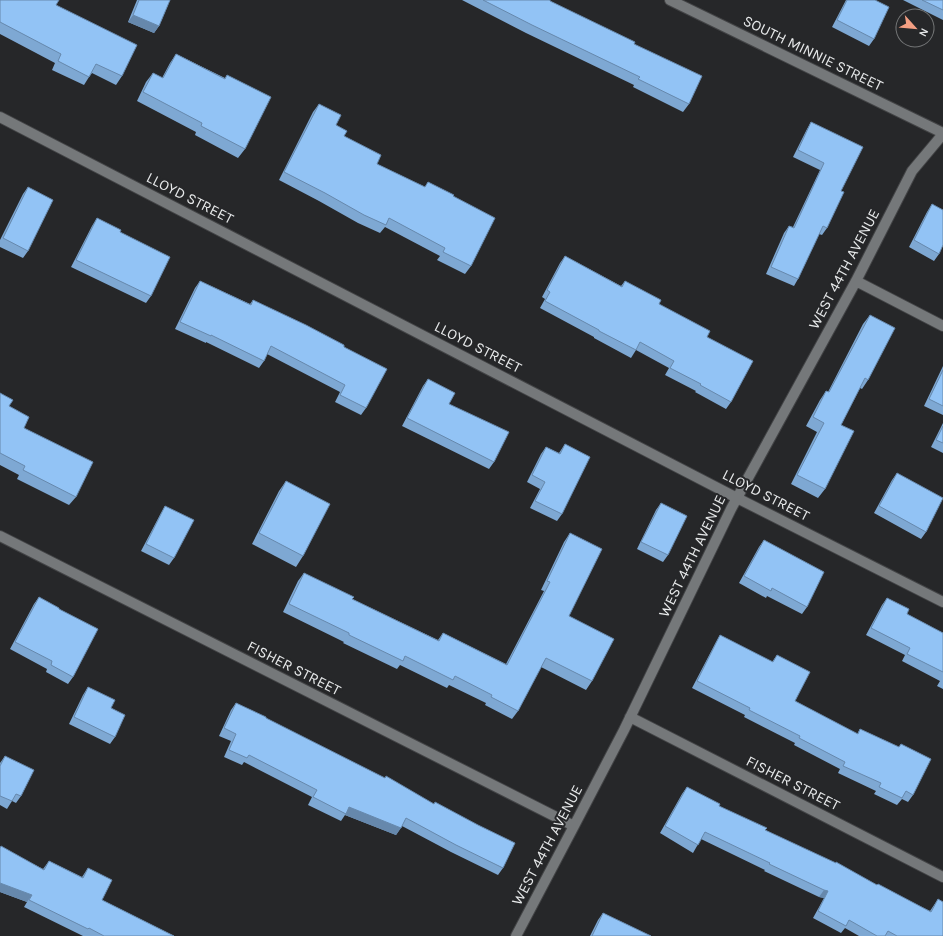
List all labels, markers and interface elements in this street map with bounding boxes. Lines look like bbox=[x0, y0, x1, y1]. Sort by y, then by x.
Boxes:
north arrow bbox=[895, 8, 935, 48]
street label: SOUTH MINNIE STREET bbox=[740, 11, 886, 95]
text: N bbox=[916, 26, 931, 39]
street label: LLOYD STREET bbox=[143, 168, 237, 228]
street label: WEST 44TH AVENUE bbox=[805, 206, 883, 332]
street label: LLOYD STREET bbox=[431, 317, 525, 377]
street label: LLOYD STREET bbox=[719, 465, 813, 525]
street label: WEST 44TH AVENUE bbox=[655, 492, 729, 620]
street label: FISHER STREET bbox=[244, 637, 344, 700]
street label: FISHER STREET bbox=[743, 752, 843, 815]
street label: WEST 44TH AVENUE bbox=[508, 782, 586, 908]

